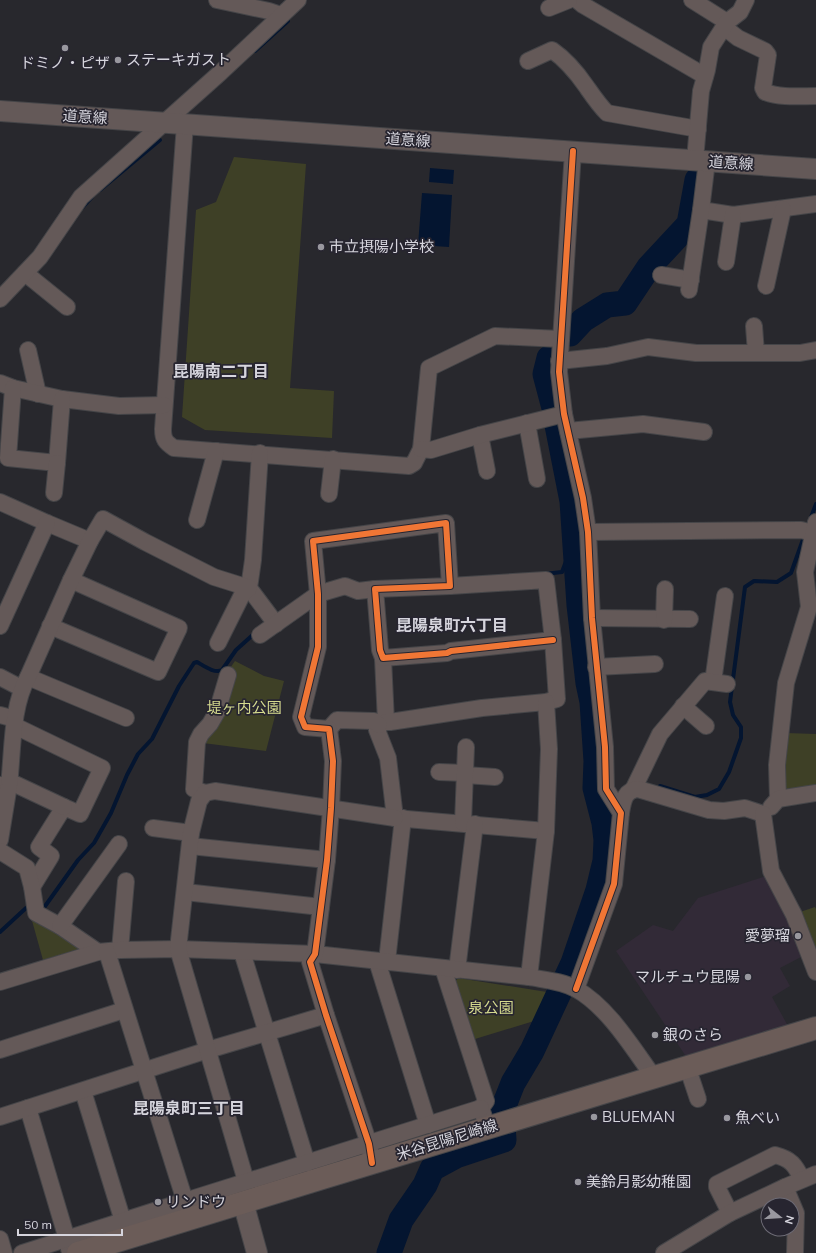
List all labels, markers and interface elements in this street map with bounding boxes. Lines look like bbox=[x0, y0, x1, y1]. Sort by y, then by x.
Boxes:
marker: ドミノ・ピザ bbox=[60, 43, 70, 53]
place label: ステーキガスト bbox=[126, 50, 231, 69]
place label: ドミノ・ピザ bbox=[20, 53, 110, 72]
marker: ステーキガスト bbox=[113, 55, 123, 65]
street label: 道意線 bbox=[62, 105, 108, 128]
street label: 道意線 bbox=[385, 128, 431, 151]
street label: 道意線 bbox=[708, 151, 754, 174]
place label: 市立摂陽小学校 bbox=[329, 237, 434, 256]
marker: 市立摂陽小学校 bbox=[316, 242, 326, 252]
district label: 昆陽南二丁目 bbox=[173, 361, 269, 381]
district label: 昆陽泉町六丁目 bbox=[396, 615, 508, 635]
park label: 堤ヶ内公園 bbox=[206, 698, 282, 717]
place label: 愛夢瑠 bbox=[745, 926, 790, 945]
marker: 愛夢瑠 bbox=[793, 931, 803, 941]
place label: マルチュウ昆陽 bbox=[635, 967, 740, 986]
marker: マルチュウ昆陽 bbox=[743, 972, 753, 982]
park label: 泉公園 bbox=[468, 998, 514, 1017]
place label: 銀のさら bbox=[663, 1025, 723, 1044]
marker: 銀のさら bbox=[650, 1030, 660, 1040]
district label: 昆陽泉町三丁目 bbox=[133, 1098, 245, 1118]
place label: BLUEMAN bbox=[602, 1107, 675, 1126]
place label: 魚べい bbox=[735, 1108, 780, 1127]
marker: BLUEMAN bbox=[589, 1112, 599, 1122]
marker: 魚べい bbox=[722, 1113, 732, 1123]
street label: 米谷昆陽尼崎線 bbox=[394, 1115, 500, 1164]
place label: 美鈴月影幼稚園 bbox=[586, 1172, 691, 1191]
marker: 美鈴月影幼稚園 bbox=[573, 1177, 583, 1187]
place label: リンドウ bbox=[166, 1192, 226, 1211]
marker: リンドウ bbox=[153, 1197, 163, 1207]
north arrow bbox=[760, 1197, 800, 1237]
scale bar bbox=[18, 1211, 122, 1237]
text: N bbox=[782, 1214, 797, 1226]
text: 50 m bbox=[24, 1217, 52, 1232]

